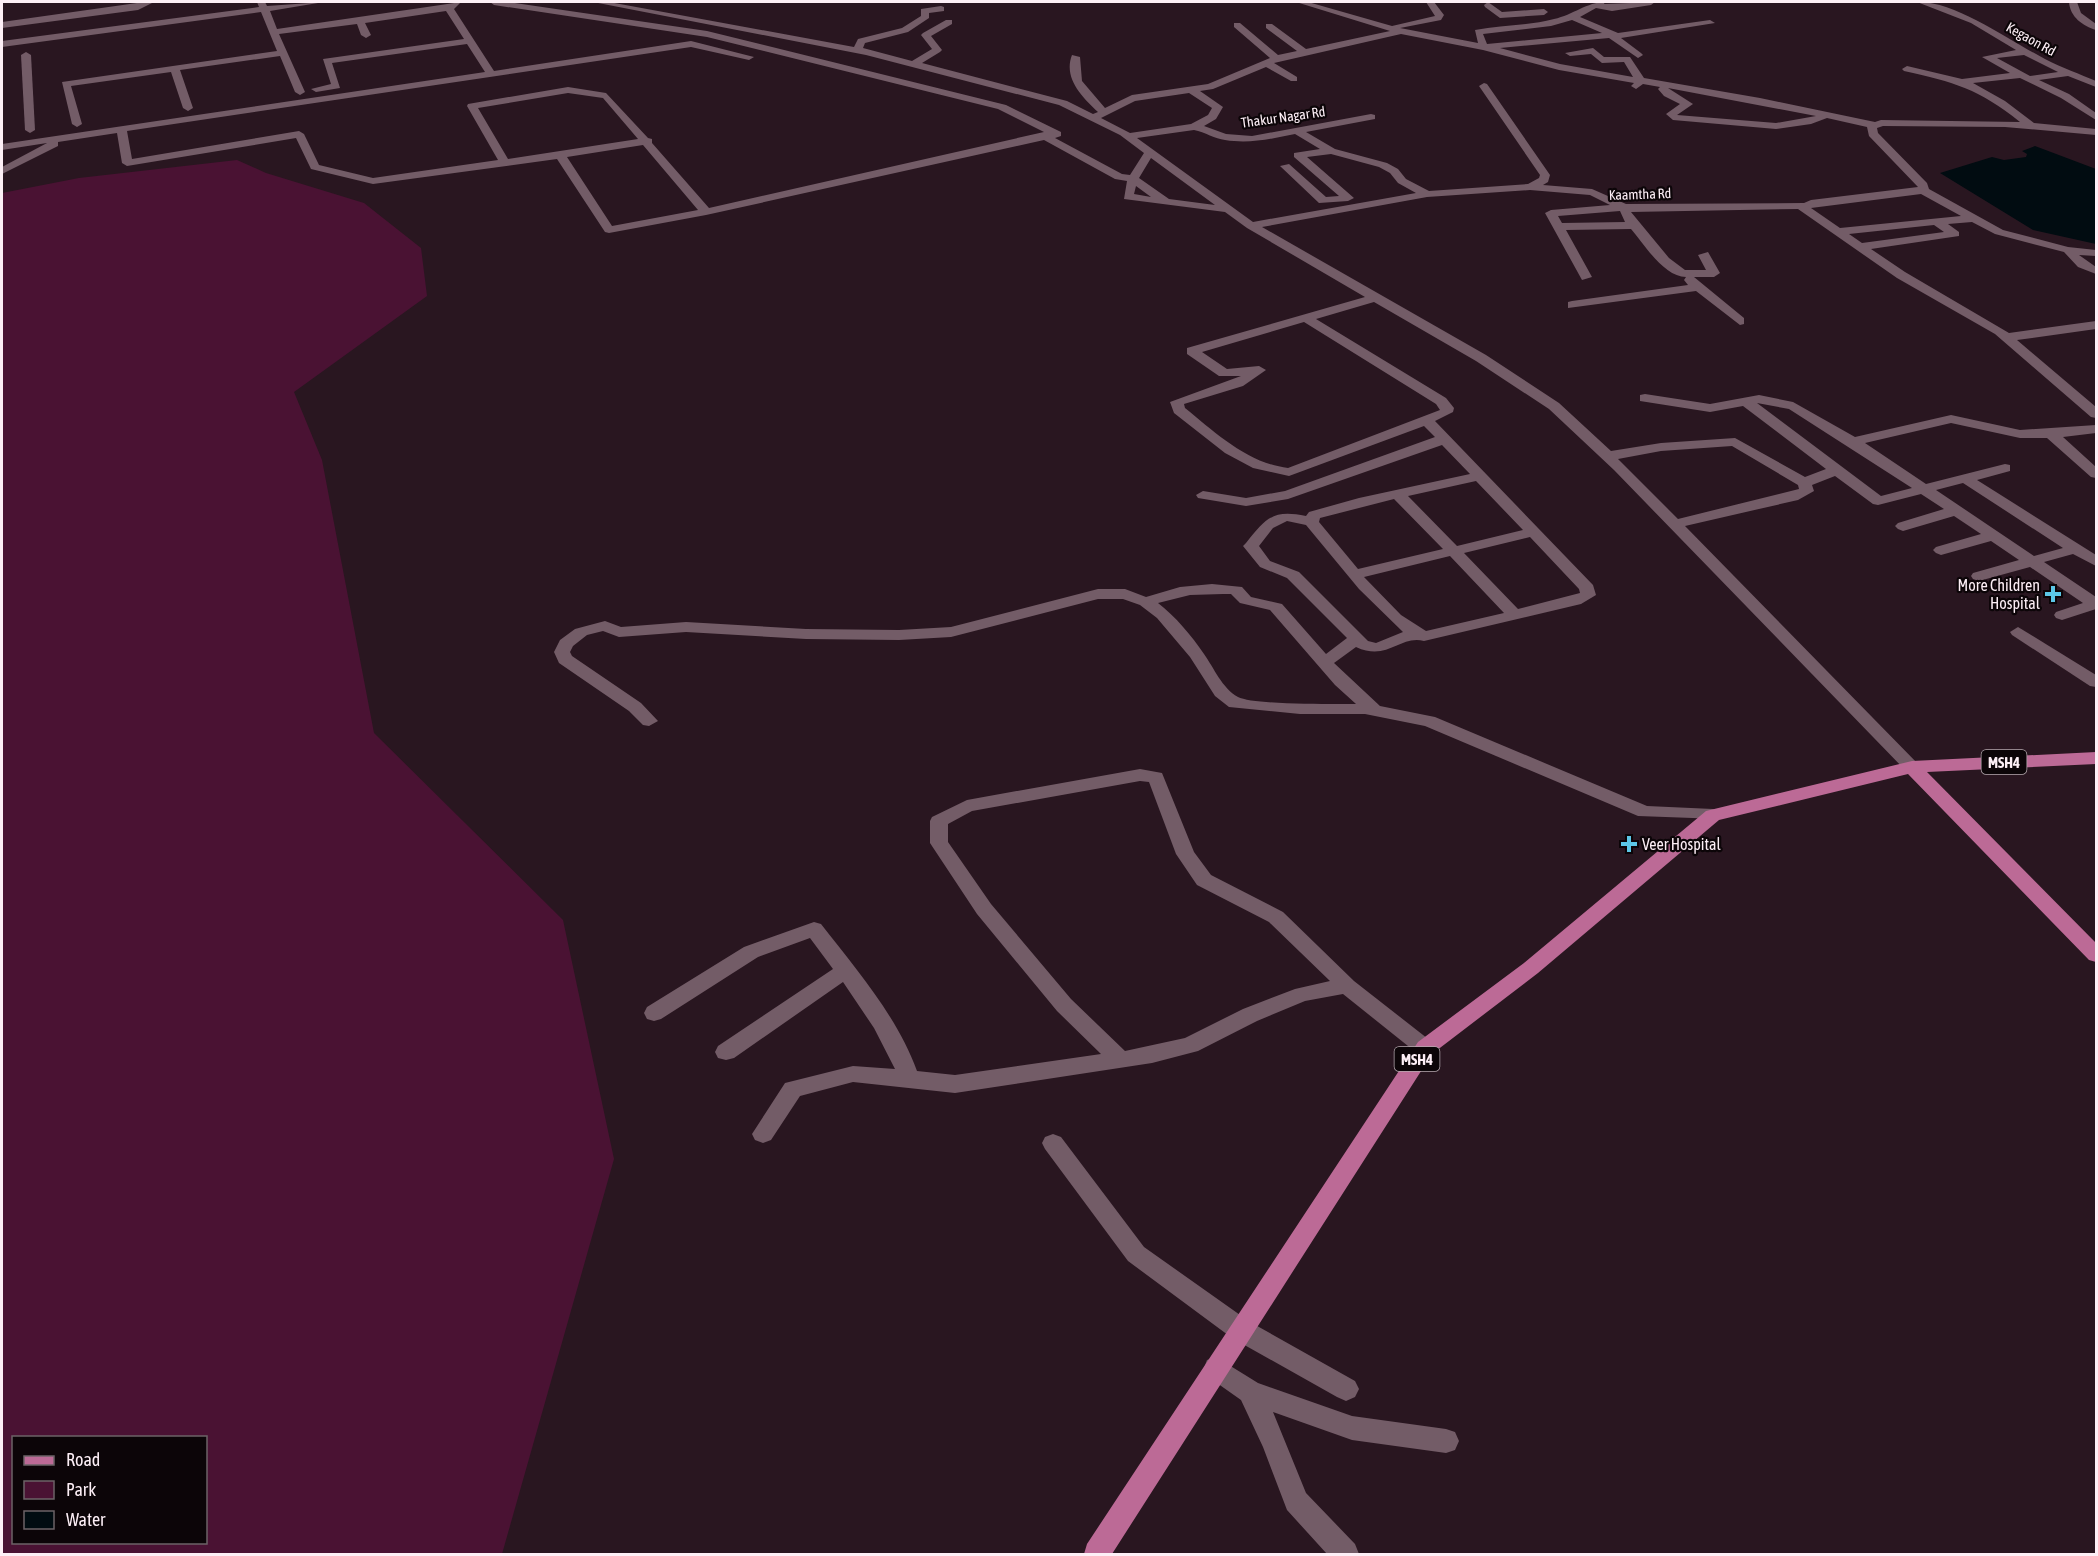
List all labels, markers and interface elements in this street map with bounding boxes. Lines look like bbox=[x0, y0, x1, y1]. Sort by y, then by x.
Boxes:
street label: Kegaon Rd bbox=[2003, 19, 2059, 59]
street label: Thakur Nagar Rd bbox=[1240, 103, 1326, 131]
street label: Kaamtha Rd bbox=[1608, 185, 1672, 203]
place label: More Children Hospital bbox=[1958, 576, 2041, 613]
marker: More Children Hospital bbox=[2044, 585, 2062, 603]
road number: MSH4 bbox=[1982, 750, 2026, 774]
marker: Veer Hospital bbox=[1620, 835, 1638, 853]
place label: Veer Hospital bbox=[1642, 835, 1721, 854]
road number: MSH4 bbox=[1394, 1047, 1440, 1071]
legend bbox=[12, 1436, 207, 1544]
text: Road bbox=[66, 1449, 100, 1470]
text: Park bbox=[66, 1479, 96, 1500]
text: Water bbox=[66, 1509, 106, 1530]

